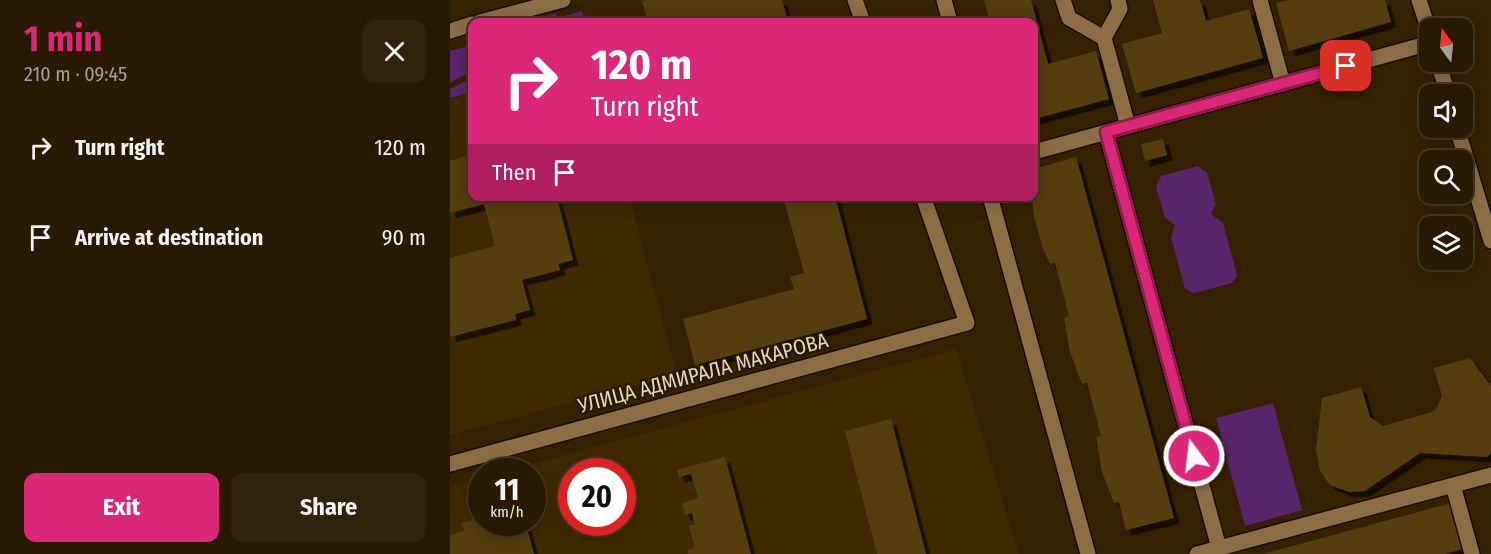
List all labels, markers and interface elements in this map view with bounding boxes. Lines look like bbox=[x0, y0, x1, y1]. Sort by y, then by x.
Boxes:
text: 1 min bbox=[24, 17, 102, 61]
north arrow bbox=[1419, 18, 1473, 72]
map controls bbox=[1419, 18, 1473, 270]
button: close bbox=[363, 20, 426, 83]
text: 120 m bbox=[591, 40, 692, 90]
pin bbox=[1320, 40, 1371, 91]
icon: right bbox=[492, 42, 570, 120]
icon: arrive bbox=[1329, 49, 1362, 82]
text: 210 m · 09:45 bbox=[24, 62, 127, 86]
button: sound bbox=[1419, 84, 1473, 138]
text: Turn right bbox=[591, 91, 699, 123]
icon: right bbox=[24, 131, 57, 164]
text: Turn right bbox=[75, 134, 164, 161]
text: 120 m bbox=[374, 134, 426, 161]
button: search bbox=[1419, 150, 1473, 204]
icon: arrive bbox=[548, 156, 581, 189]
text: Then bbox=[492, 159, 536, 186]
button: layers bbox=[1419, 216, 1473, 270]
icon: arrive bbox=[24, 221, 57, 254]
text: Arrive at destination bbox=[75, 224, 263, 251]
text: 90 m bbox=[382, 224, 426, 251]
street label: УЛИЦА АДМИРАЛА МАКАРОВА bbox=[574, 327, 831, 419]
position arrow bbox=[1162, 424, 1226, 488]
speed limit sign: 20 bbox=[558, 458, 636, 536]
text: 11 bbox=[495, 472, 519, 508]
button: Exit bbox=[24, 473, 219, 542]
button: Share bbox=[231, 473, 426, 542]
text: km/h bbox=[490, 503, 524, 521]

